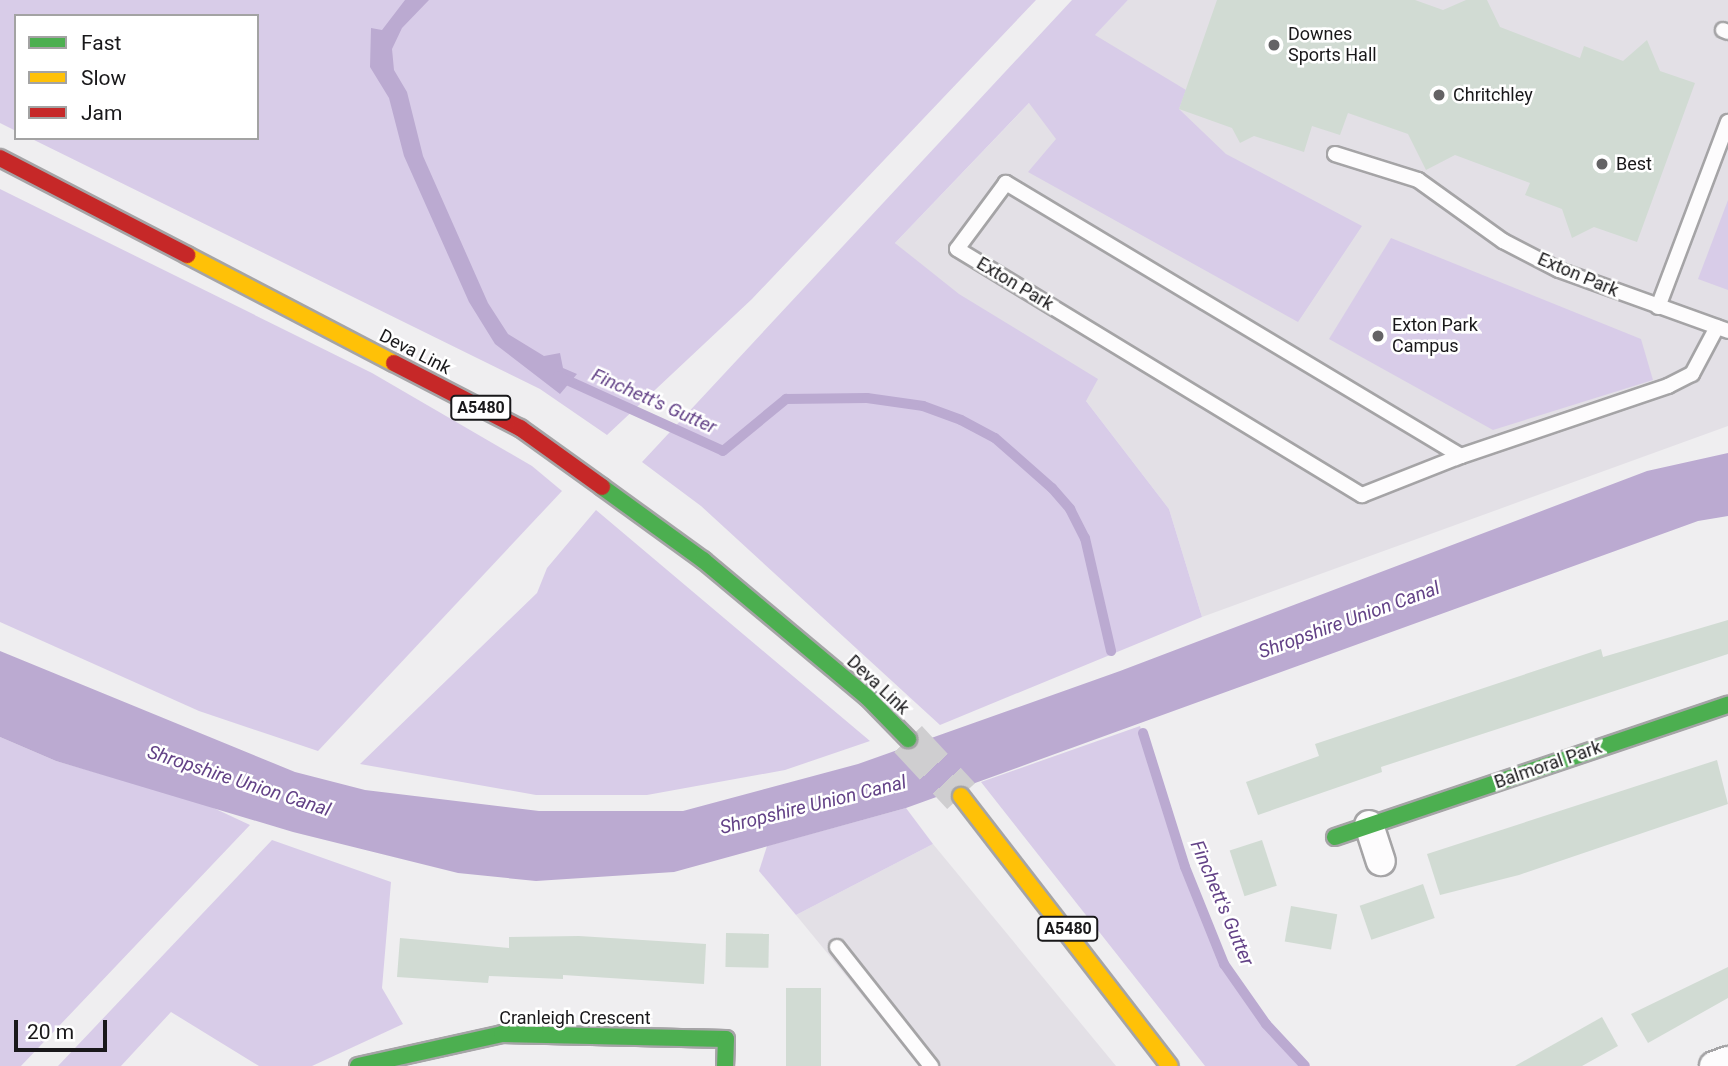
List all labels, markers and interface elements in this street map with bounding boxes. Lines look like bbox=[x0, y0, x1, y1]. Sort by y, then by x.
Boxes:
legend bbox=[14, 14, 259, 140]
place label: Downes Sports Hall bbox=[1288, 24, 1377, 66]
text: Fast bbox=[81, 31, 121, 55]
marker: Downes Sports Hall bbox=[1266, 37, 1282, 53]
text: Slow bbox=[81, 66, 126, 90]
place label: Chritchley bbox=[1453, 84, 1533, 106]
marker: Chritchley bbox=[1431, 87, 1447, 103]
text: Jam bbox=[81, 101, 122, 125]
place label: Best bbox=[1616, 153, 1652, 175]
marker: Best bbox=[1594, 156, 1610, 172]
street label: Exton Park bbox=[1534, 248, 1622, 302]
street label: Exton Park bbox=[973, 253, 1057, 315]
place label: Exton Park Campus bbox=[1392, 315, 1478, 358]
street label: Deva Link bbox=[376, 325, 454, 379]
marker: Exton Park Campus bbox=[1370, 328, 1386, 344]
water label: Finchett's Gutter bbox=[588, 363, 720, 439]
road number: A5480 bbox=[449, 396, 512, 420]
water label: Shropshire Union Canal bbox=[1255, 577, 1443, 663]
street label: Deva Link bbox=[842, 651, 914, 719]
street label: Balmoral Park bbox=[1491, 737, 1605, 793]
water label: Shropshire Union Canal bbox=[144, 741, 334, 821]
water label: Shropshire Union Canal bbox=[717, 771, 909, 839]
water label: Finchett's Gutter bbox=[1185, 837, 1259, 969]
road number: A5480 bbox=[1036, 917, 1100, 942]
scale bar bbox=[18, 1006, 110, 1050]
street label: Cranleigh Crescent bbox=[499, 1007, 651, 1029]
text: 20 m bbox=[27, 1020, 74, 1044]

